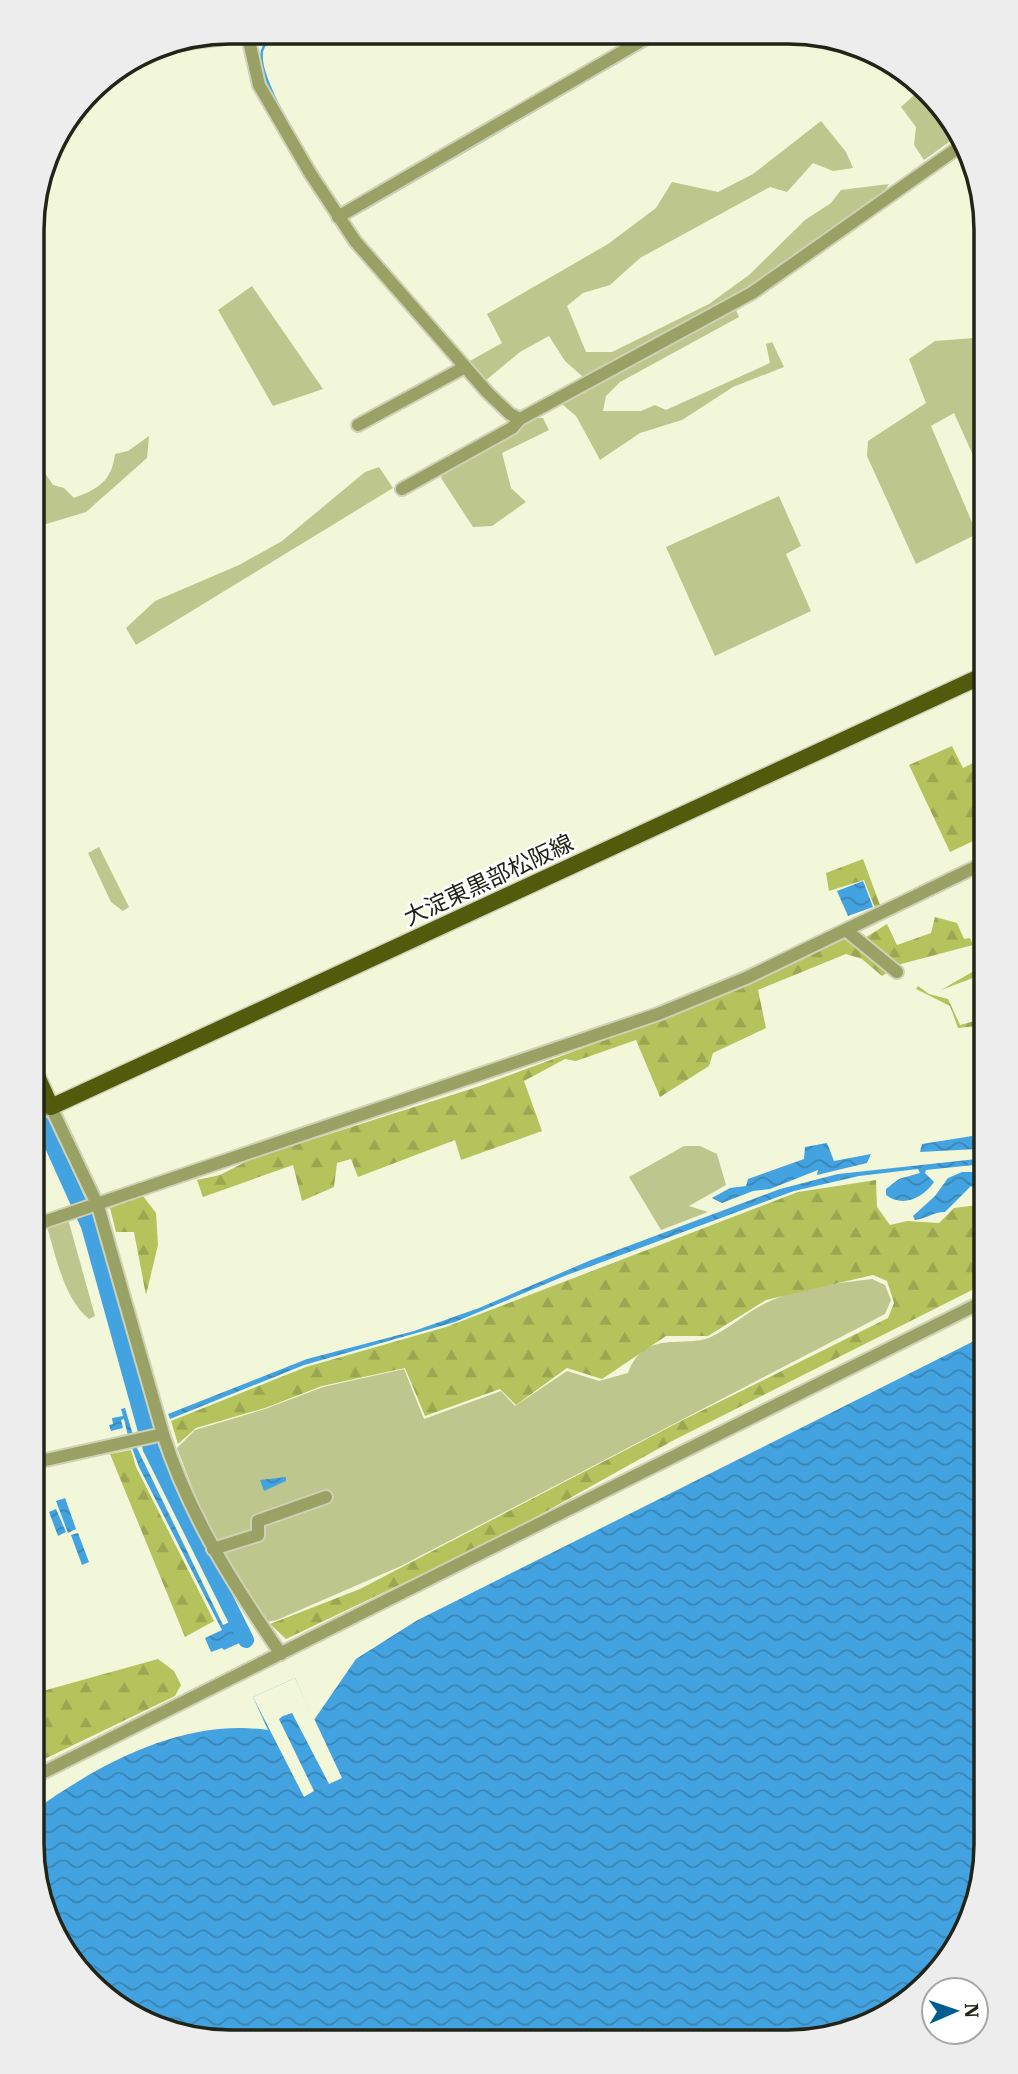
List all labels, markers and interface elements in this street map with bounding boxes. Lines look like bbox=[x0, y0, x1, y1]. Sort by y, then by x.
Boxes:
street label: 大淀東黒部松阪線 bbox=[398, 827, 578, 931]
north arrow bbox=[920, 1976, 990, 2046]
text: N bbox=[960, 2002, 984, 2018]

